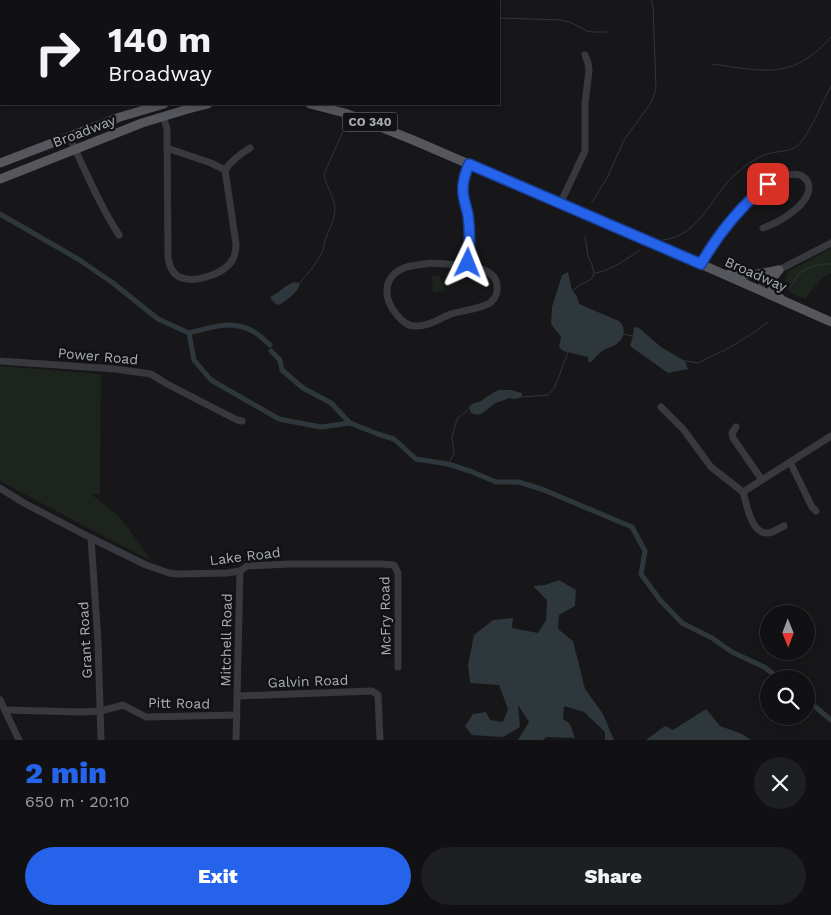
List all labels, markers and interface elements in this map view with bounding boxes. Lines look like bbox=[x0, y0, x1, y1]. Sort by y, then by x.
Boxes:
text: 140 m bbox=[108, 19, 211, 61]
icon: right bbox=[25, 20, 90, 85]
text: Broadway bbox=[108, 61, 212, 86]
street label: Broadway bbox=[50, 111, 118, 150]
road number: CO 340 bbox=[342, 112, 398, 132]
pin bbox=[747, 163, 789, 205]
icon: arrive bbox=[754, 170, 782, 198]
position arrow bbox=[441, 236, 493, 288]
street label: Broadway bbox=[723, 253, 790, 295]
street label: Power Road bbox=[57, 345, 139, 367]
street label: Lake Road bbox=[209, 544, 281, 568]
street label: McFry Road bbox=[376, 576, 394, 656]
street label: Mitchell Road bbox=[217, 593, 235, 687]
street label: Grant Road bbox=[75, 601, 95, 679]
north arrow bbox=[760, 605, 815, 660]
map controls bbox=[760, 605, 815, 725]
button: search bbox=[760, 670, 815, 725]
street label: Galvin Road bbox=[267, 672, 349, 690]
street label: Pitt Road bbox=[148, 694, 210, 712]
text: 2 min bbox=[25, 755, 107, 790]
button: close bbox=[754, 757, 806, 809]
text: 650 m · 20:10 bbox=[25, 792, 129, 811]
button: Exit bbox=[25, 847, 411, 905]
button: Share bbox=[421, 847, 806, 905]

